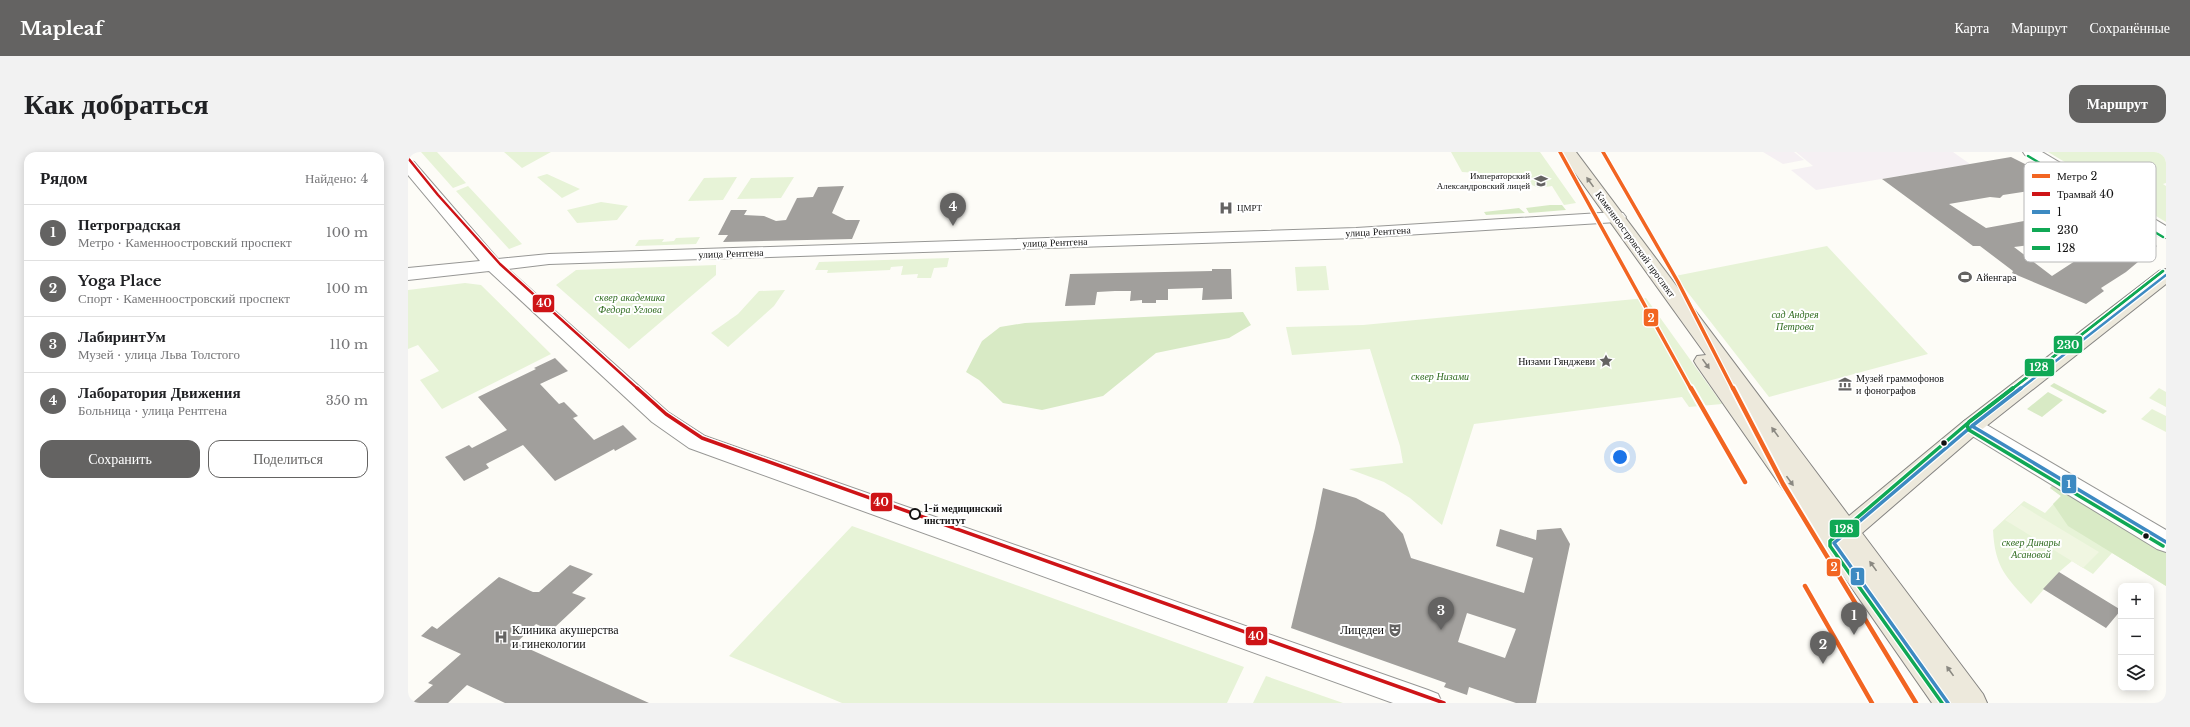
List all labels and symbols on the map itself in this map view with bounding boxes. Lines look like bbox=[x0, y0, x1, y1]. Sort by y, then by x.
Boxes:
legend bbox=[2024, 162, 2156, 262]
text: Метро 2 bbox=[2057, 169, 2098, 183]
place label: Императорский Александровский лицей bbox=[1437, 170, 1530, 191]
school or university icon: Императорский Александровский лицей bbox=[1533, 173, 1549, 189]
one-way arrow bbox=[1586, 176, 1594, 187]
text: Трамвай 40 bbox=[2057, 187, 2114, 201]
street label: Каменноостровский проспект bbox=[1593, 189, 1679, 300]
pin: 4 bbox=[940, 193, 966, 226]
hospital icon: ЦМРТ bbox=[1218, 200, 1234, 216]
place label: ЦМРТ bbox=[1237, 202, 1263, 213]
text: 1 bbox=[2057, 205, 2062, 219]
street label: улица Рентгена bbox=[1345, 223, 1412, 240]
text: 230 bbox=[2057, 223, 2079, 237]
street label: улица Рентгена bbox=[1022, 235, 1088, 250]
text: 128 bbox=[2057, 241, 2075, 255]
street label: улица Рентгена bbox=[698, 246, 764, 261]
sports icon: Айенгара bbox=[1957, 269, 1973, 285]
place label: Айенгара bbox=[1976, 271, 2017, 284]
park label: сквер академика Федора Углова bbox=[595, 291, 665, 316]
line badge: 40 bbox=[532, 294, 555, 313]
text: 40 bbox=[536, 296, 552, 310]
line badge: 2 bbox=[1643, 308, 1659, 327]
park label: сад Андрея Петрова bbox=[1771, 308, 1819, 333]
text: 2 bbox=[1647, 311, 1655, 325]
line badge: 230 bbox=[2053, 335, 2083, 354]
text: 230 bbox=[2057, 338, 2079, 352]
place icon: Низами Гянджеви bbox=[1598, 353, 1614, 369]
place label: Низами Гянджеви bbox=[1518, 355, 1596, 368]
line badge: 128 bbox=[2024, 358, 2055, 377]
one-way arrow bbox=[1702, 359, 1710, 369]
text: 128 bbox=[2030, 360, 2048, 374]
park label: сквер Низами bbox=[1411, 370, 1469, 383]
place label: Музей граммофонов и фонографов bbox=[1856, 372, 1944, 397]
museum icon: Музей граммофонов и фонографов bbox=[1837, 376, 1853, 392]
one-way arrow bbox=[1771, 427, 1779, 437]
unlabelled marker bbox=[1939, 438, 1949, 448]
your location bbox=[1610, 447, 1630, 467]
line badge: 1 bbox=[2061, 474, 2077, 494]
one-way arrow bbox=[1786, 476, 1794, 486]
text: 1 bbox=[2067, 477, 2072, 491]
line badge: 40 bbox=[870, 492, 893, 512]
text: 40 bbox=[873, 495, 889, 509]
place label: 1-й медицинский институт bbox=[924, 502, 1003, 527]
marker: 1-й медицинский институт bbox=[909, 508, 921, 520]
line badge: 128 bbox=[1829, 519, 1860, 538]
text: 128 bbox=[1835, 522, 1853, 536]
unlabelled marker bbox=[2141, 531, 2151, 541]
park label: сквер Динары Асановой bbox=[2002, 536, 2061, 561]
line badge: 2 bbox=[1826, 558, 1841, 577]
text: 2 bbox=[1830, 560, 1838, 574]
one-way arrow bbox=[1869, 561, 1878, 572]
line badge: 1 bbox=[1850, 567, 1865, 586]
text: 1 bbox=[1856, 569, 1861, 583]
pin: 3 bbox=[1428, 597, 1454, 630]
pin: 1 bbox=[1841, 602, 1867, 635]
place label: Клиника акушерства и гинекологии bbox=[512, 622, 619, 651]
place label: Лицедеи bbox=[1340, 622, 1385, 637]
theatre icon: Лицедеи bbox=[1387, 622, 1403, 638]
line badge: 40 bbox=[1245, 626, 1268, 646]
hospital icon: Клиника акушерства и гинекологии bbox=[493, 629, 509, 645]
text: 40 bbox=[1248, 629, 1264, 643]
pin: 2 bbox=[1810, 631, 1836, 664]
one-way arrow bbox=[1946, 666, 1954, 677]

